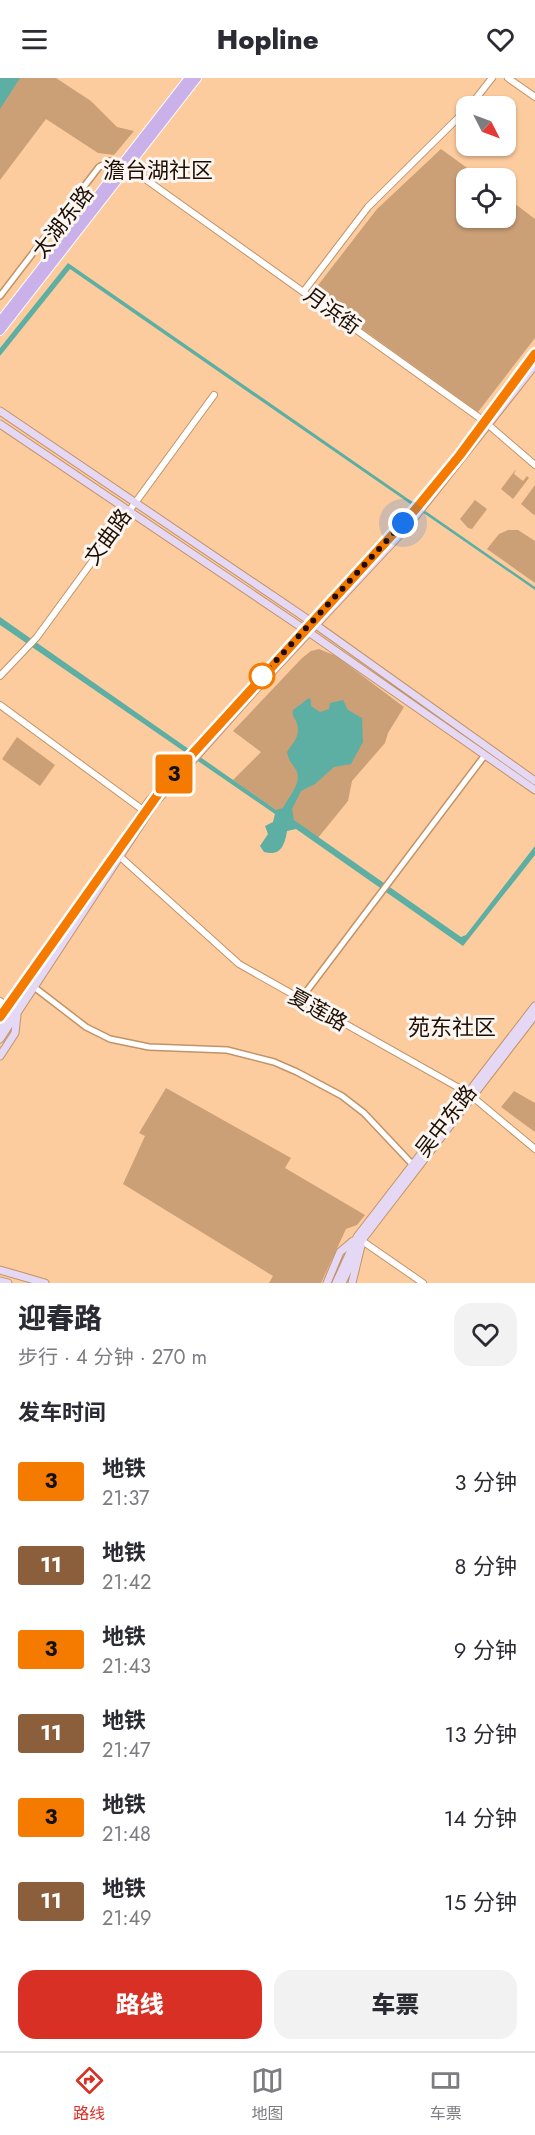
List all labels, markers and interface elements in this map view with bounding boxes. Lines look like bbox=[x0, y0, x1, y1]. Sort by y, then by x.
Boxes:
text: Hopline bbox=[216, 20, 319, 59]
icon: menu bbox=[18, 23, 51, 56]
icon: heart bbox=[484, 23, 517, 56]
north arrow bbox=[456, 96, 516, 156]
map controls bbox=[456, 96, 516, 228]
district label: 澹台湖社区 bbox=[103, 154, 213, 186]
button: locate bbox=[456, 168, 516, 228]
street label: 太湖东路 bbox=[25, 180, 101, 264]
street label: 月浜街 bbox=[298, 280, 366, 342]
street label: 文曲路 bbox=[77, 503, 139, 571]
your location bbox=[388, 508, 418, 538]
unlabelled marker bbox=[249, 663, 275, 689]
line badge: 3 bbox=[154, 754, 194, 794]
text: 3 bbox=[167, 759, 181, 789]
street label: 夏莲路 bbox=[283, 982, 353, 1038]
district label: 苑东社区 bbox=[408, 1011, 496, 1043]
street label: 吴中东路 bbox=[408, 1079, 484, 1163]
text: 迎春路 bbox=[18, 1298, 102, 1339]
button: heart bbox=[454, 1303, 517, 1366]
text: 步行 · 4 分钟 · 270 m bbox=[18, 1343, 207, 1372]
text: 发车时间 bbox=[18, 1396, 106, 1428]
text: 地铁 bbox=[102, 1452, 146, 1484]
text: 3 bbox=[44, 1466, 58, 1496]
text: 3 分钟 bbox=[454, 1466, 517, 1498]
text: 21:37 bbox=[102, 1484, 150, 1513]
text: 地铁 bbox=[102, 1536, 146, 1568]
text: 11 bbox=[40, 1550, 62, 1580]
text: 8 分钟 bbox=[454, 1550, 517, 1582]
text: 21:42 bbox=[102, 1568, 151, 1597]
text: 地铁 bbox=[102, 1620, 146, 1652]
text: 3 bbox=[44, 1634, 58, 1664]
text: 9 分钟 bbox=[454, 1634, 517, 1666]
text: 21:43 bbox=[102, 1652, 151, 1681]
text: 地铁 bbox=[102, 1704, 146, 1736]
text: 11 bbox=[40, 1718, 62, 1748]
text: 13 分钟 bbox=[444, 1718, 517, 1750]
text: 21:47 bbox=[102, 1736, 151, 1765]
text: 地铁 bbox=[102, 1788, 146, 1820]
text: 3 bbox=[44, 1802, 58, 1832]
text: 14 分钟 bbox=[444, 1802, 517, 1834]
text: 21:48 bbox=[102, 1820, 151, 1849]
text: 地铁 bbox=[102, 1872, 146, 1904]
text: 11 bbox=[40, 1886, 62, 1916]
text: 15 分钟 bbox=[444, 1886, 517, 1918]
text: 21:49 bbox=[102, 1904, 152, 1933]
button: 路线 bbox=[18, 1970, 262, 2039]
button: 车票 bbox=[274, 1970, 517, 2039]
tab: 路线 bbox=[73, 2064, 106, 2125]
tab: 地图 bbox=[251, 2064, 284, 2125]
tab: 车票 bbox=[429, 2064, 462, 2125]

